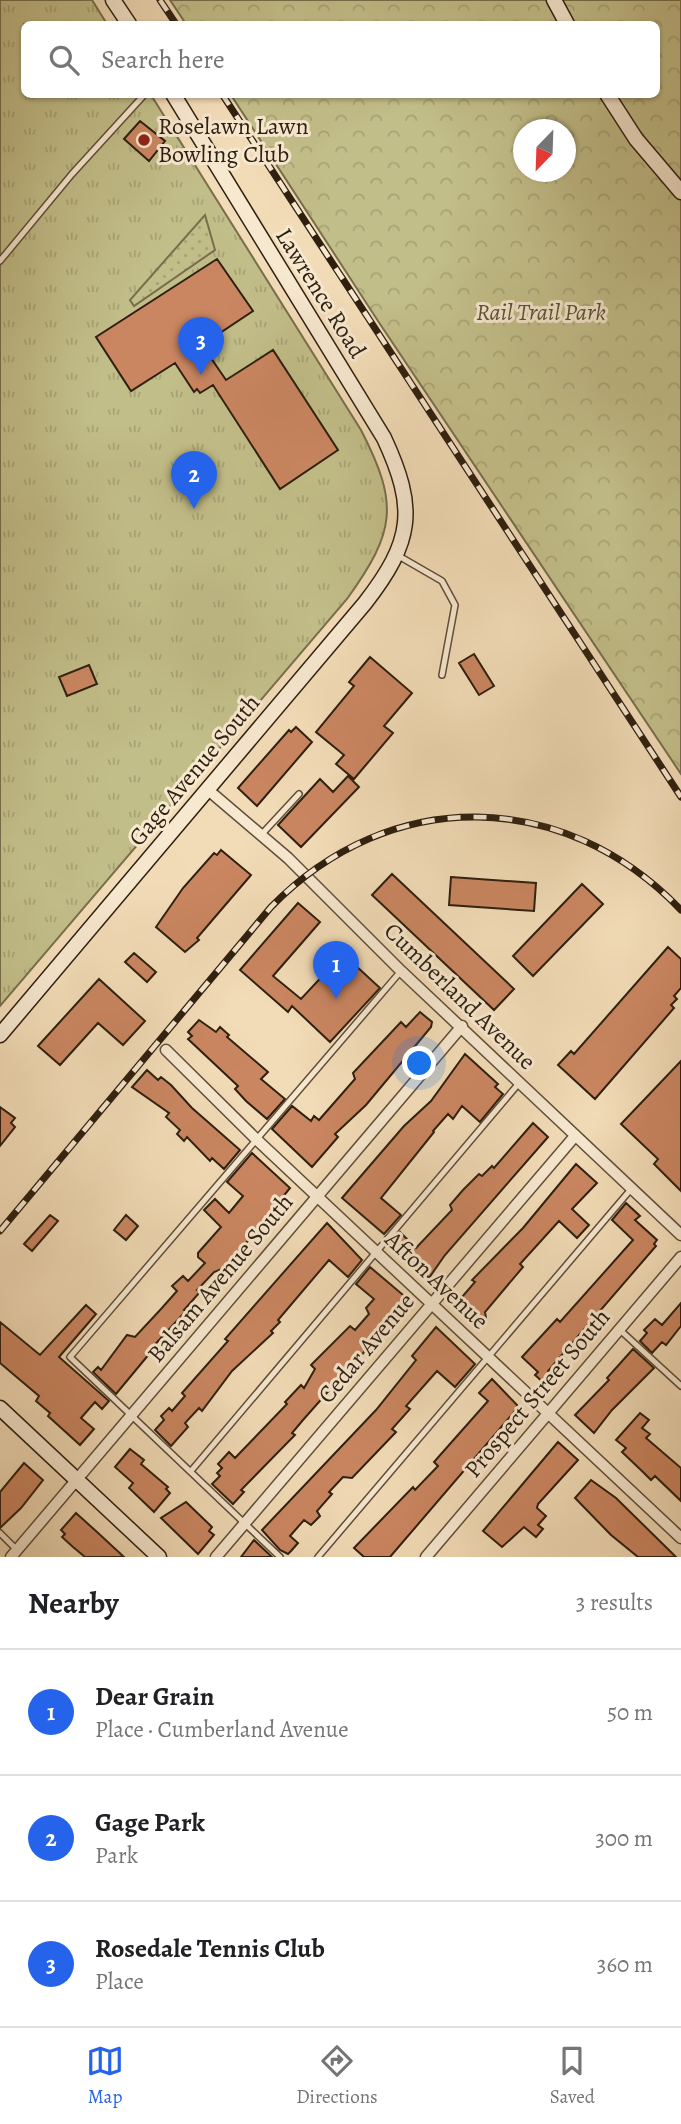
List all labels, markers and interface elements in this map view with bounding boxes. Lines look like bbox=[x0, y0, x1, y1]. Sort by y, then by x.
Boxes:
search box bbox=[21, 21, 660, 98]
icon: search bbox=[45, 41, 83, 79]
text: Search here bbox=[101, 42, 225, 77]
place label: Roselawn Lawn Bowling Club bbox=[158, 110, 309, 170]
north arrow bbox=[513, 119, 576, 182]
marker: Roselawn Lawn Bowling Club bbox=[136, 132, 152, 148]
street label: Lawrence Road bbox=[268, 222, 374, 364]
park label: Rail Trail Park bbox=[476, 296, 606, 328]
pin: 3 bbox=[178, 317, 224, 375]
pin: 2 bbox=[171, 451, 217, 509]
street label: Gage Avenue South bbox=[121, 687, 267, 853]
street label: Cumberland Avenue bbox=[377, 915, 543, 1077]
pin: 1 bbox=[313, 941, 359, 999]
your location bbox=[402, 1046, 436, 1080]
street label: Balsam Avenue South bbox=[140, 1187, 300, 1369]
street label: Afton Avenue bbox=[377, 1223, 496, 1336]
street label: Cedar Avenue bbox=[310, 1286, 422, 1410]
street label: Prospect Street South bbox=[457, 1302, 617, 1484]
text: Nearby bbox=[28, 1583, 119, 1623]
text: 3 results bbox=[576, 1587, 653, 1618]
text: Dear Grain bbox=[95, 1679, 214, 1714]
text: 1 bbox=[47, 1697, 55, 1728]
text: 50 m bbox=[607, 1697, 653, 1728]
text: Place · Cumberland Avenue bbox=[95, 1714, 348, 1745]
text: Gage Park bbox=[95, 1805, 205, 1840]
text: 2 bbox=[45, 1823, 57, 1854]
text: 300 m bbox=[595, 1823, 653, 1854]
text: Park bbox=[95, 1840, 138, 1871]
text: Rosedale Tennis Club bbox=[95, 1931, 325, 1966]
text: 3 bbox=[46, 1949, 56, 1980]
text: 360 m bbox=[597, 1949, 653, 1980]
text: Place bbox=[95, 1966, 144, 1997]
tab: Map bbox=[86, 2042, 124, 2110]
tab: Directions bbox=[296, 2042, 378, 2110]
tab: Saved bbox=[550, 2042, 595, 2110]

